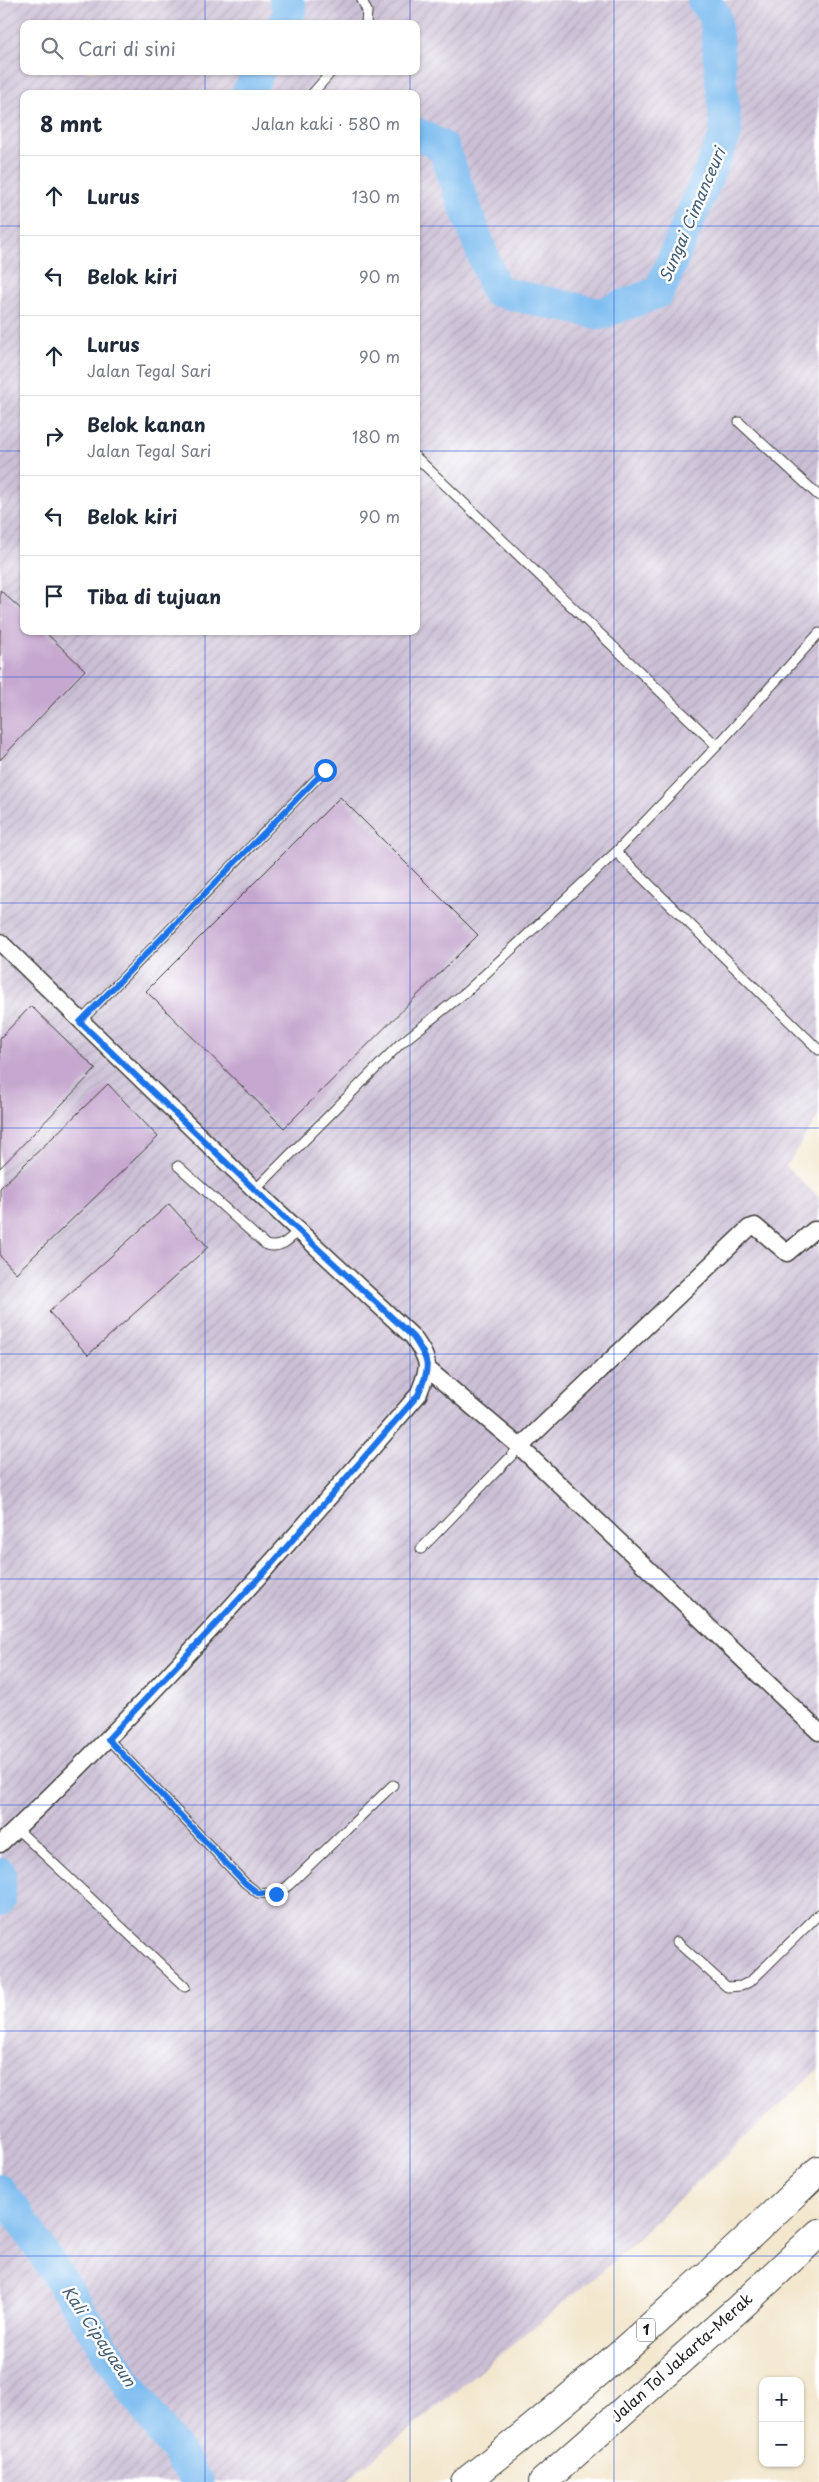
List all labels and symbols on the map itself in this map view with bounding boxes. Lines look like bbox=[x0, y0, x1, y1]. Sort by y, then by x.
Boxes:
water label: Sungai Cimanceuri bbox=[652, 141, 731, 286]
route start bbox=[314, 759, 337, 782]
route end bbox=[265, 1883, 288, 1906]
water label: Kali Cipayaeun bbox=[57, 2280, 143, 2392]
street label: Jalan Tol Jakarta–Merak bbox=[605, 2287, 757, 2427]
road number: 1 bbox=[637, 2318, 655, 2342]

